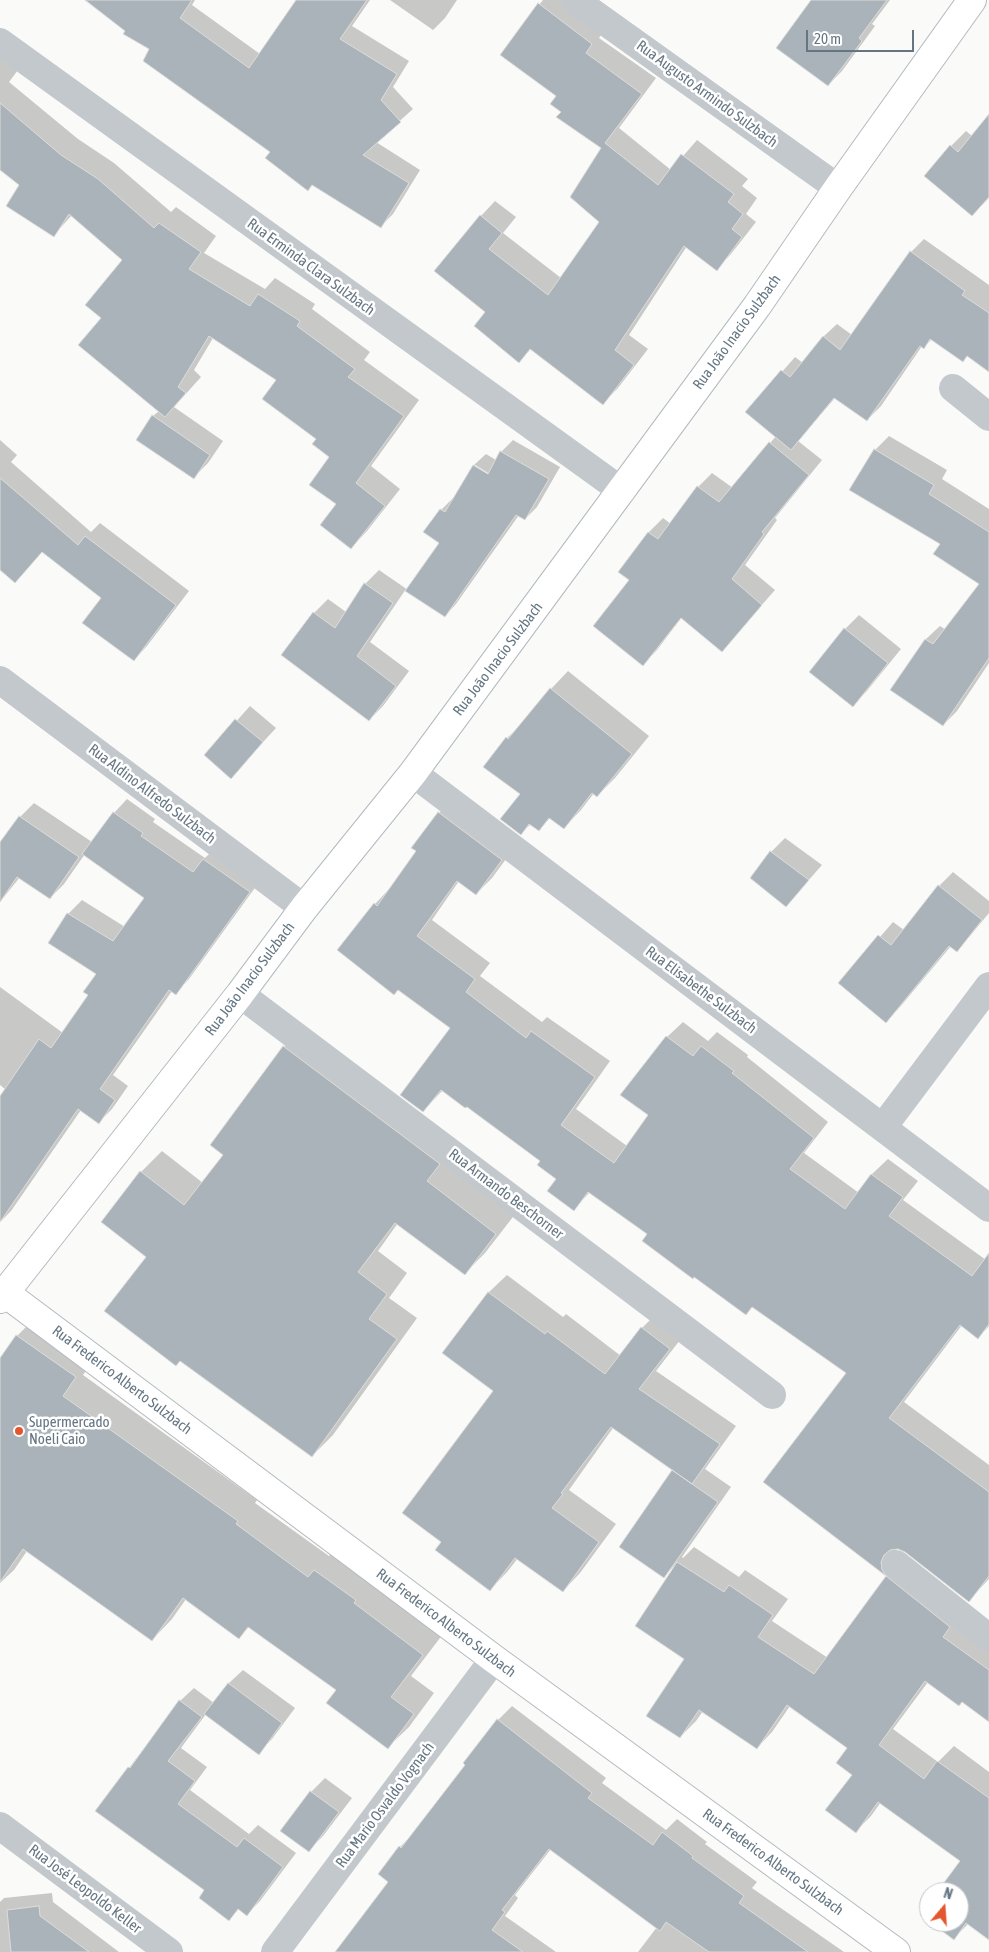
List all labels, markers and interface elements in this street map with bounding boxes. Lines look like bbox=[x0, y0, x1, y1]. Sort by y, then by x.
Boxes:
scale bar bbox=[809, 20, 916, 52]
text: 20 m bbox=[814, 30, 841, 47]
street label: Rua Augusto Armindo Sulzbach bbox=[633, 37, 781, 151]
street label: Rua Erminda Clara Sulzbach bbox=[244, 215, 378, 319]
street label: Rua João Inacio Sulzbach bbox=[689, 271, 785, 393]
street label: Rua João Inacio Sulzbach bbox=[449, 599, 547, 719]
street label: Rua Aldino Alfredo Sulzbach bbox=[85, 740, 219, 848]
street label: Rua João Inacio Sulzbach bbox=[201, 919, 299, 1039]
street label: Rua Elisabethe Sulzbach bbox=[642, 942, 760, 1038]
street label: Rua Armando Beschorner bbox=[445, 1145, 567, 1243]
street label: Rua Frederico Alberto Sulzbach bbox=[49, 1322, 195, 1438]
place label: Supermercado Noeli Caio bbox=[29, 1413, 110, 1448]
marker: Supermercado Noeli Caio bbox=[13, 1425, 25, 1437]
street label: Rua Frederico Alberto Sulzbach bbox=[373, 1565, 519, 1681]
street label: Rua Mario Osvaldo Vognach bbox=[332, 1739, 438, 1871]
street label: Rua Frederico Alberto Sulzbach bbox=[699, 1805, 847, 1919]
street label: Rua José Leopoldo Keller bbox=[25, 1841, 145, 1937]
north arrow bbox=[919, 1882, 969, 1932]
text: N bbox=[942, 1885, 955, 1903]

